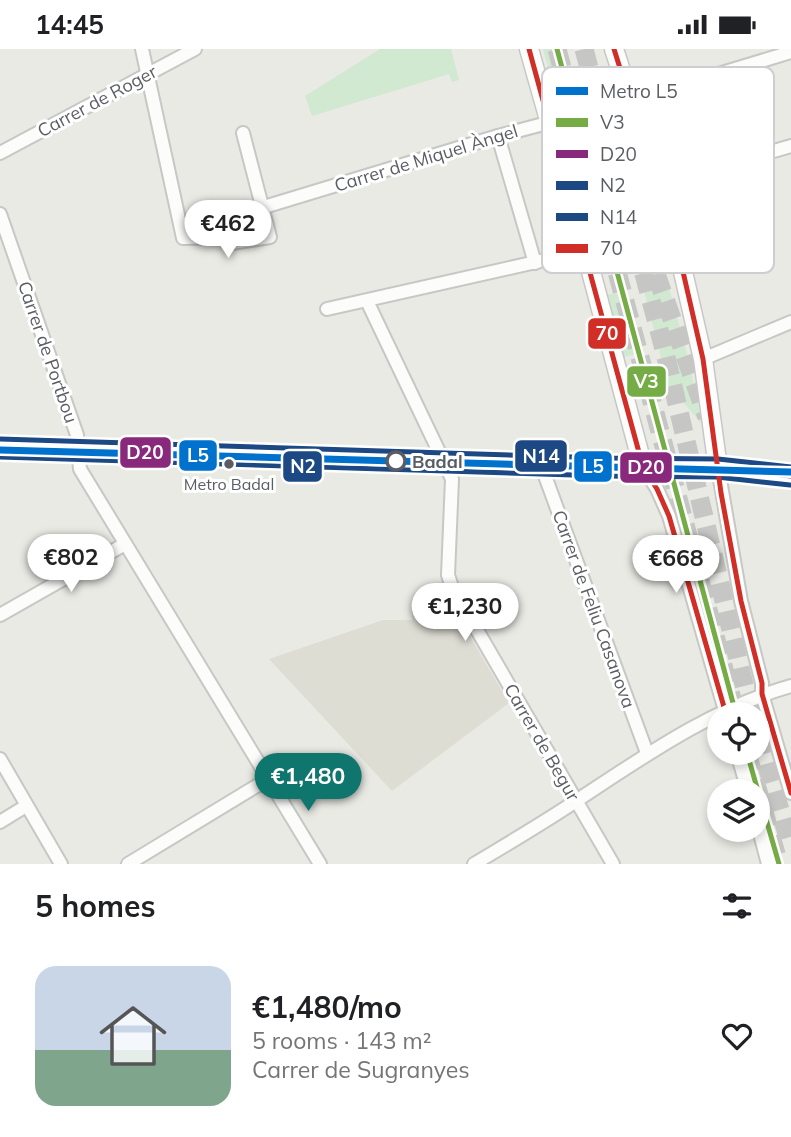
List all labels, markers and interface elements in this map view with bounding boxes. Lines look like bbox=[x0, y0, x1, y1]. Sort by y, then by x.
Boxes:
text: 14:45 bbox=[35, 8, 104, 41]
street label: Carrer de Roger bbox=[33, 60, 161, 142]
legend bbox=[542, 67, 774, 273]
text: Metro L5 bbox=[600, 79, 678, 103]
text: V3 bbox=[600, 110, 625, 134]
street label: Carrer de Miquel Àngel bbox=[332, 119, 520, 197]
text: D20 bbox=[600, 142, 637, 166]
text: N2 bbox=[600, 173, 626, 197]
pin: €462 bbox=[187, 201, 269, 260]
text: N14 bbox=[600, 205, 637, 229]
text: €462 bbox=[200, 208, 256, 237]
text: 70 bbox=[600, 236, 623, 260]
street label: Carrer de Portbou bbox=[13, 278, 83, 426]
line badge: 70 bbox=[587, 317, 627, 350]
text: 70 bbox=[596, 321, 618, 345]
line badge: V3 bbox=[626, 365, 667, 398]
text: V3 bbox=[632, 369, 659, 393]
line badge: D20 bbox=[119, 436, 172, 469]
line badge: L5 bbox=[178, 439, 218, 472]
line badge: N14 bbox=[514, 439, 568, 473]
text: D20 bbox=[126, 440, 164, 464]
text: L5 bbox=[187, 443, 209, 467]
text: N14 bbox=[522, 444, 560, 468]
line badge: N2 bbox=[282, 450, 323, 483]
place label: Badal bbox=[412, 450, 463, 473]
line badge: L5 bbox=[573, 450, 613, 483]
marker: Badal bbox=[386, 451, 406, 471]
line badge: D20 bbox=[619, 451, 673, 484]
text: N2 bbox=[290, 454, 316, 478]
text: L5 bbox=[582, 454, 604, 478]
text: D20 bbox=[627, 455, 665, 479]
marker: Metro Badal bbox=[222, 457, 236, 471]
place label: Metro Badal bbox=[184, 474, 274, 494]
street label: Carrer de Feliu Casanova bbox=[548, 507, 640, 711]
pin: €802 bbox=[30, 535, 112, 594]
pin: €668 bbox=[635, 535, 717, 595]
text: €802 bbox=[43, 542, 99, 571]
text: €668 bbox=[648, 543, 704, 572]
pin: €1,230 bbox=[408, 583, 522, 643]
text: €1,230 bbox=[428, 591, 502, 620]
street label: Carrer de Begur bbox=[499, 679, 585, 805]
map controls bbox=[707, 702, 770, 842]
button: locate bbox=[707, 702, 770, 765]
pin: €1,480 bbox=[251, 753, 365, 813]
text: €1,480 bbox=[271, 761, 345, 790]
button: layers bbox=[707, 779, 770, 842]
text: 5 homes bbox=[35, 887, 156, 925]
icon: filters bbox=[718, 887, 756, 925]
text: €1,480/mo bbox=[252, 988, 402, 1026]
icon: home bbox=[91, 994, 175, 1078]
icon: heart bbox=[718, 1017, 756, 1055]
text: 5 rooms · 143 m² bbox=[252, 1026, 432, 1055]
text: Carrer de Sugranyes bbox=[252, 1055, 470, 1084]

